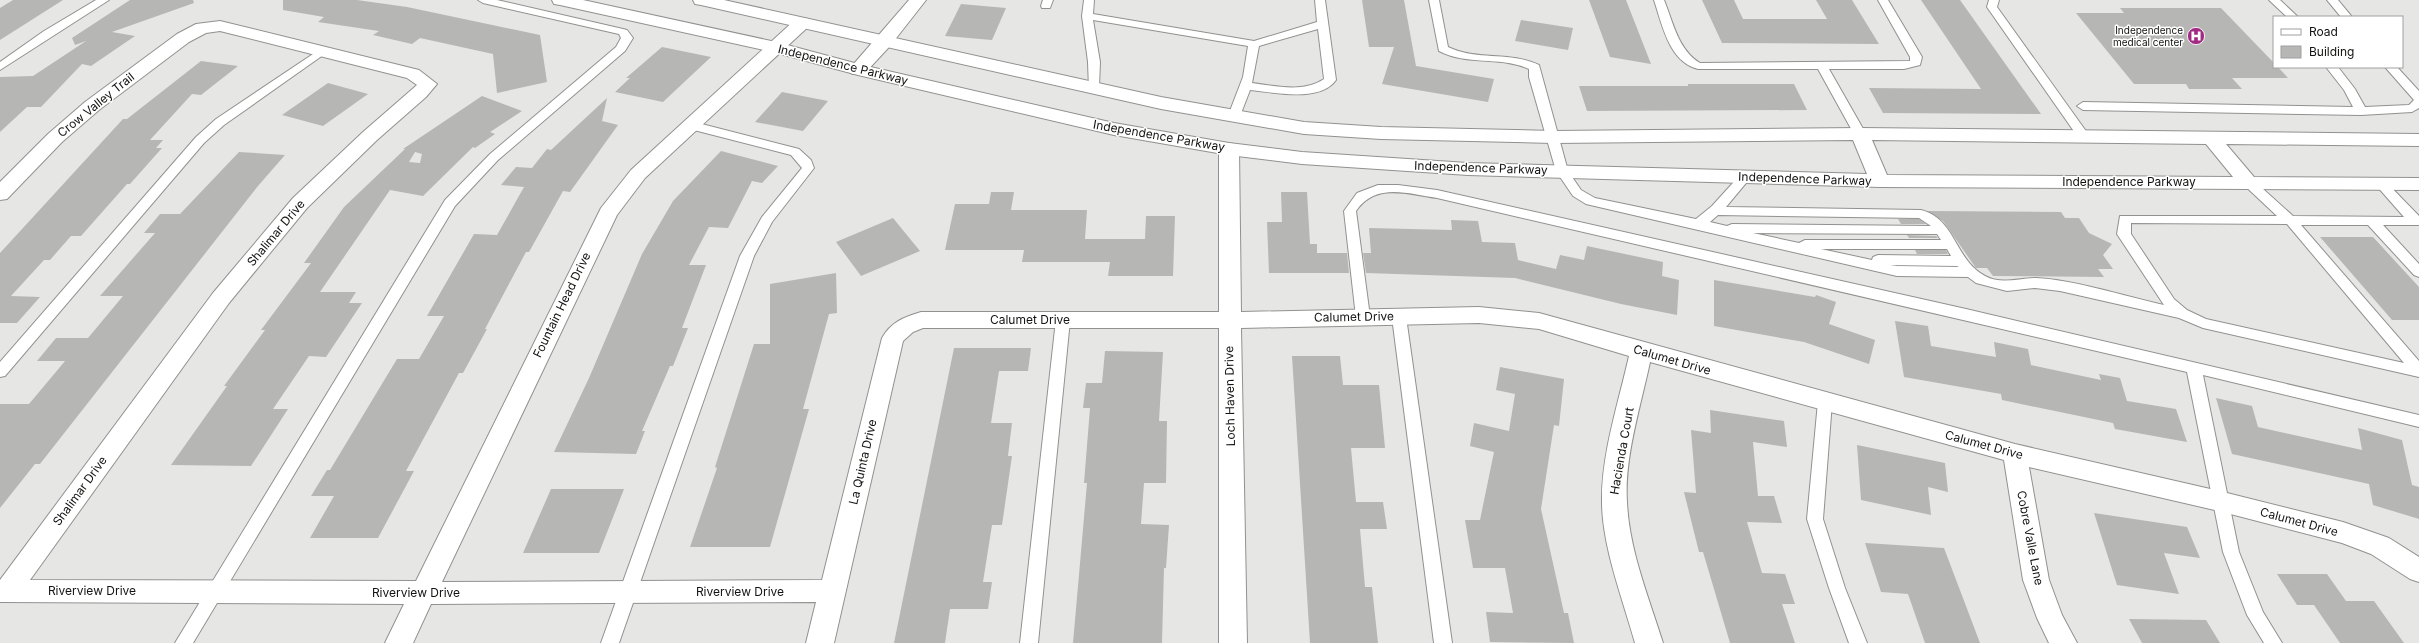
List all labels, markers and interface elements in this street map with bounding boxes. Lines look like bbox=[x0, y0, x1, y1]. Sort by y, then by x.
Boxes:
legend bbox=[2273, 16, 2403, 68]
place label: Independence medical center bbox=[2113, 24, 2183, 48]
text: Road bbox=[2309, 24, 2338, 39]
hospital icon: Independence medical center bbox=[2186, 26, 2206, 46]
street label: Independence Parkway bbox=[777, 41, 910, 88]
text: Building bbox=[2309, 44, 2354, 59]
street label: Crow Valley Trail bbox=[54, 69, 137, 140]
street label: Independence Parkway bbox=[1092, 117, 1226, 155]
street label: Independence Parkway bbox=[1414, 158, 1548, 177]
street label: Independence Parkway bbox=[1738, 169, 1872, 188]
street label: Independence Parkway bbox=[2062, 174, 2196, 189]
street label: Shalimar Drive bbox=[243, 196, 308, 269]
street label: Fountain Head Drive bbox=[530, 250, 594, 360]
street label: Calumet Drive bbox=[1314, 308, 1394, 325]
street label: Calumet Drive bbox=[990, 312, 1070, 327]
street label: Calumet Drive bbox=[1632, 341, 1713, 378]
street label: Loch Haven Drive bbox=[1221, 346, 1238, 446]
street label: Hacienda Court bbox=[1606, 406, 1637, 496]
street label: La Quinta Drive bbox=[845, 418, 880, 506]
street label: Calumet Drive bbox=[1944, 427, 2025, 462]
street label: Shalimar Drive bbox=[49, 453, 110, 528]
street label: Cobre Valle Lane bbox=[2014, 489, 2047, 587]
street label: Calumet Drive bbox=[2259, 504, 2340, 539]
street label: Riverview Drive bbox=[48, 583, 136, 598]
street label: Riverview Drive bbox=[696, 584, 784, 599]
street label: Riverview Drive bbox=[372, 585, 460, 600]

